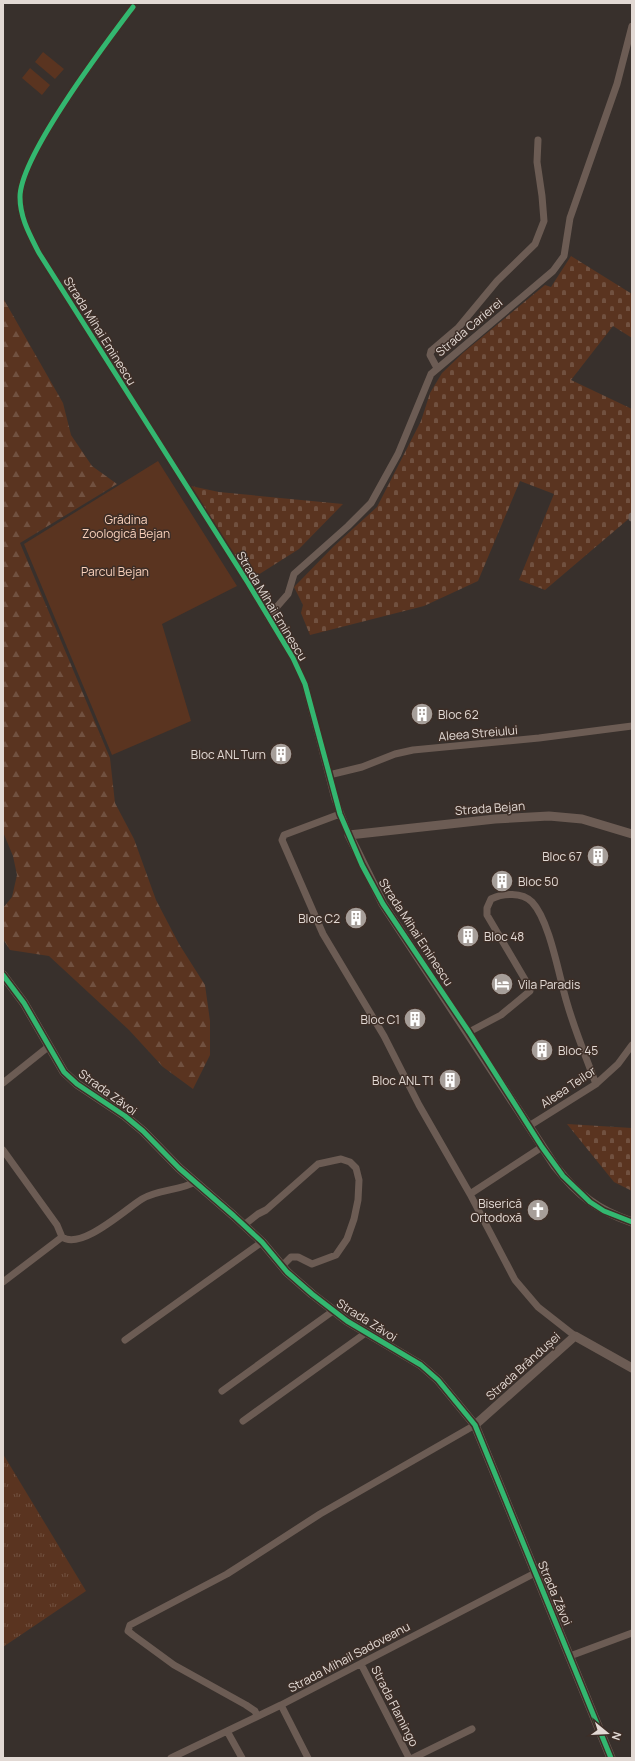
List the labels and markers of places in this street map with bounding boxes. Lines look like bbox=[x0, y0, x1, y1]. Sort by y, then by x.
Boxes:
building icon: Bloc 62 bbox=[409, 701, 435, 727]
place label: Bloc 62 bbox=[438, 706, 479, 723]
building icon: Bloc ANL Turn bbox=[268, 741, 294, 767]
place label: Bloc ANL Turn bbox=[191, 746, 266, 763]
building icon: Bloc 67 bbox=[585, 843, 611, 869]
place label: Bloc 67 bbox=[542, 848, 582, 865]
building icon: Bloc 50 bbox=[489, 868, 515, 894]
place label: Bloc 50 bbox=[518, 873, 559, 890]
building icon: Bloc C2 bbox=[343, 905, 369, 931]
place label: Bloc C2 bbox=[298, 910, 340, 927]
building icon: Bloc 48 bbox=[455, 923, 481, 949]
place label: Bloc 48 bbox=[484, 928, 524, 945]
hotel icon: Vila Paradis bbox=[489, 971, 515, 997]
place label: Vila Paradis bbox=[518, 976, 580, 993]
building icon: Bloc C1 bbox=[402, 1006, 428, 1032]
place label: Bloc C1 bbox=[360, 1011, 400, 1028]
building icon: Bloc 45 bbox=[529, 1037, 555, 1063]
place label: Bloc 45 bbox=[558, 1042, 598, 1059]
building icon: Bloc ANL T1 bbox=[437, 1067, 463, 1093]
place label: Bloc ANL T1 bbox=[372, 1072, 434, 1089]
place label: Biserică Ortodoxă bbox=[470, 1195, 522, 1226]
church icon: Biserică Ortodoxă bbox=[525, 1197, 551, 1223]

